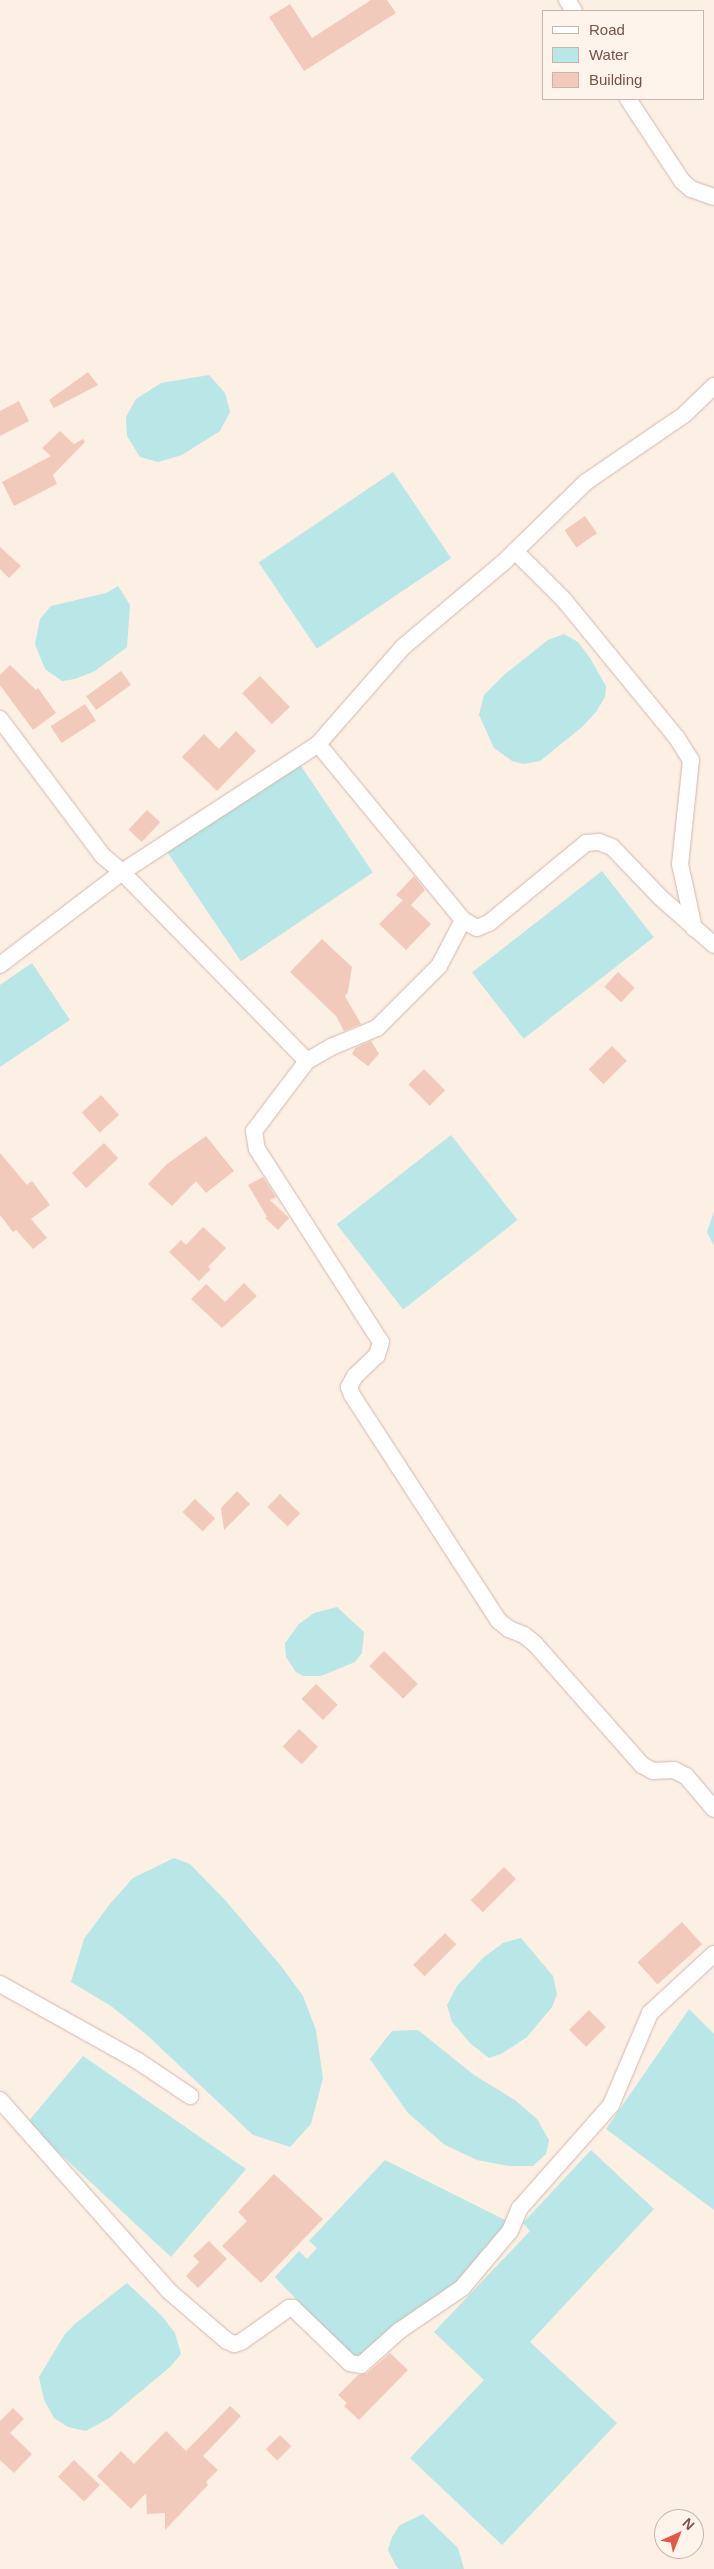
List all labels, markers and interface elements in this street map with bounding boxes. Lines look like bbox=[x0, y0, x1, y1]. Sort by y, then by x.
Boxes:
legend bbox=[542, 10, 704, 100]
text: Road bbox=[589, 21, 625, 38]
text: Water bbox=[589, 46, 628, 63]
text: Building bbox=[589, 71, 642, 88]
north arrow bbox=[654, 2509, 704, 2559]
text: N bbox=[680, 2515, 698, 2533]

